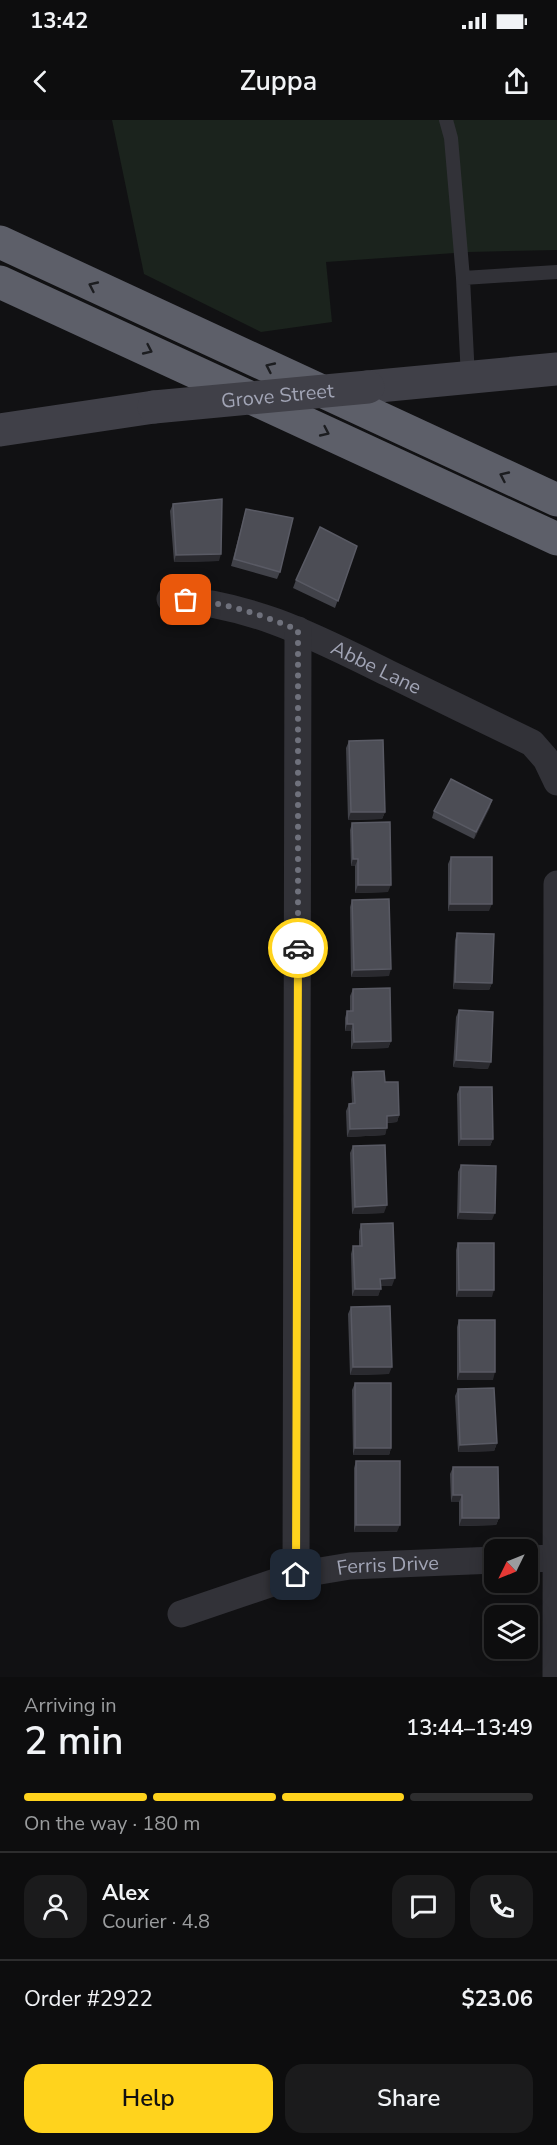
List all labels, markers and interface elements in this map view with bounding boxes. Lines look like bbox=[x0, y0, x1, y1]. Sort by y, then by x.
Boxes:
text: 13:42 bbox=[30, 6, 88, 36]
text: Zuppa bbox=[240, 63, 317, 100]
icon: back bbox=[24, 65, 57, 98]
icon: share bbox=[500, 65, 533, 98]
one-way arrow bbox=[88, 281, 99, 293]
one-way arrow bbox=[142, 343, 153, 355]
one-way arrow bbox=[265, 363, 276, 375]
street label: Grove Street bbox=[220, 377, 336, 414]
one-way arrow bbox=[319, 425, 330, 437]
one-way arrow bbox=[499, 471, 510, 483]
pin bbox=[160, 574, 211, 625]
icon: bag bbox=[169, 583, 202, 616]
street label: Abbe Lane bbox=[327, 634, 426, 701]
courier bbox=[268, 918, 328, 978]
icon: car bbox=[282, 932, 315, 965]
north arrow bbox=[484, 1539, 538, 1593]
map controls bbox=[484, 1539, 538, 1659]
pin bbox=[270, 1549, 321, 1600]
street label: Ferris Drive bbox=[335, 1549, 440, 1582]
icon: home bbox=[279, 1558, 312, 1591]
button: layers bbox=[484, 1605, 538, 1659]
text: Arriving in bbox=[24, 1692, 117, 1719]
text: 13:44–13:49 bbox=[406, 1713, 533, 1743]
text: 2 min bbox=[24, 1715, 123, 1768]
text: On the way · 180 m bbox=[24, 1810, 200, 1837]
button: person bbox=[24, 1875, 87, 1938]
button: chat bbox=[392, 1875, 455, 1938]
button: phone bbox=[470, 1875, 533, 1938]
text: Alex bbox=[102, 1878, 149, 1908]
text: Courier · 4.8 bbox=[102, 1908, 210, 1935]
text: Order #2922 bbox=[24, 1984, 153, 2014]
text: $23.06 bbox=[462, 1984, 533, 2014]
button: Help bbox=[24, 2064, 273, 2133]
button: Share bbox=[285, 2064, 533, 2133]

